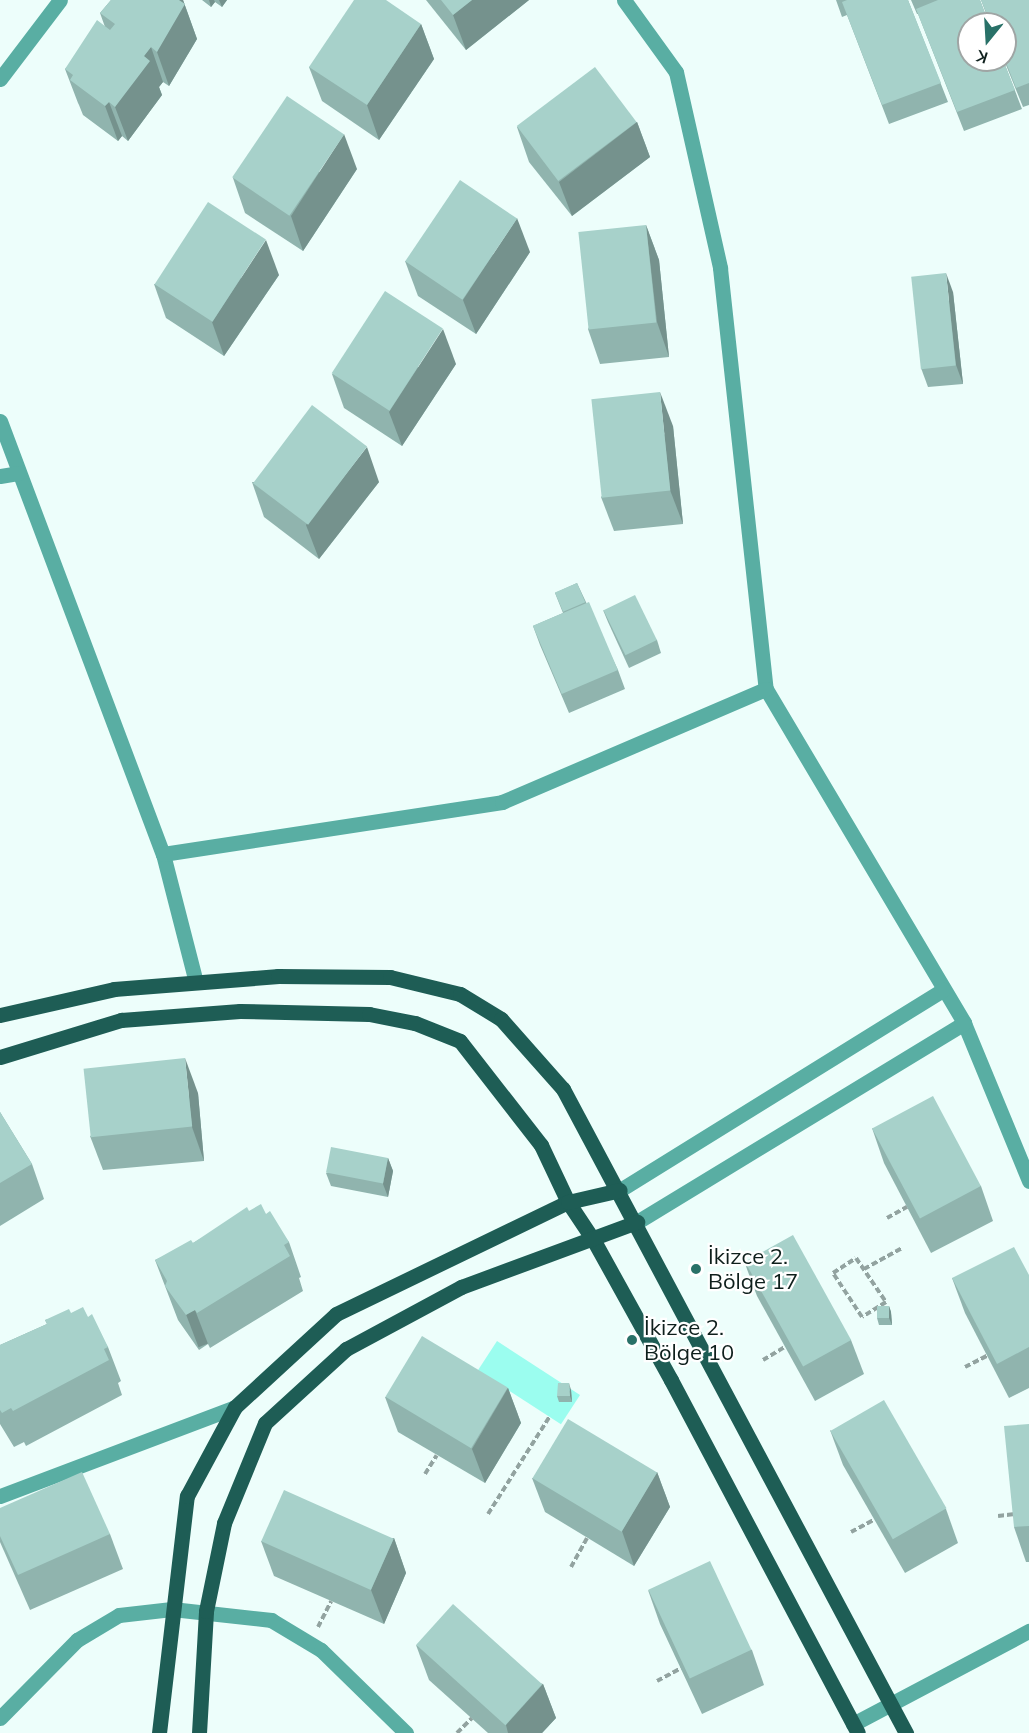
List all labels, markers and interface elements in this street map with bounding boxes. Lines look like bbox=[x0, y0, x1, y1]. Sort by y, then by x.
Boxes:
north arrow bbox=[957, 12, 1017, 72]
text: K bbox=[974, 46, 990, 68]
place label: İkizce 2. Bölge 17 bbox=[708, 1243, 798, 1294]
marker: İkizce 2. Bölge 17 bbox=[689, 1262, 703, 1276]
place label: İkizce 2. Bölge 10 bbox=[644, 1314, 734, 1366]
marker: İkizce 2. Bölge 10 bbox=[625, 1333, 639, 1347]

